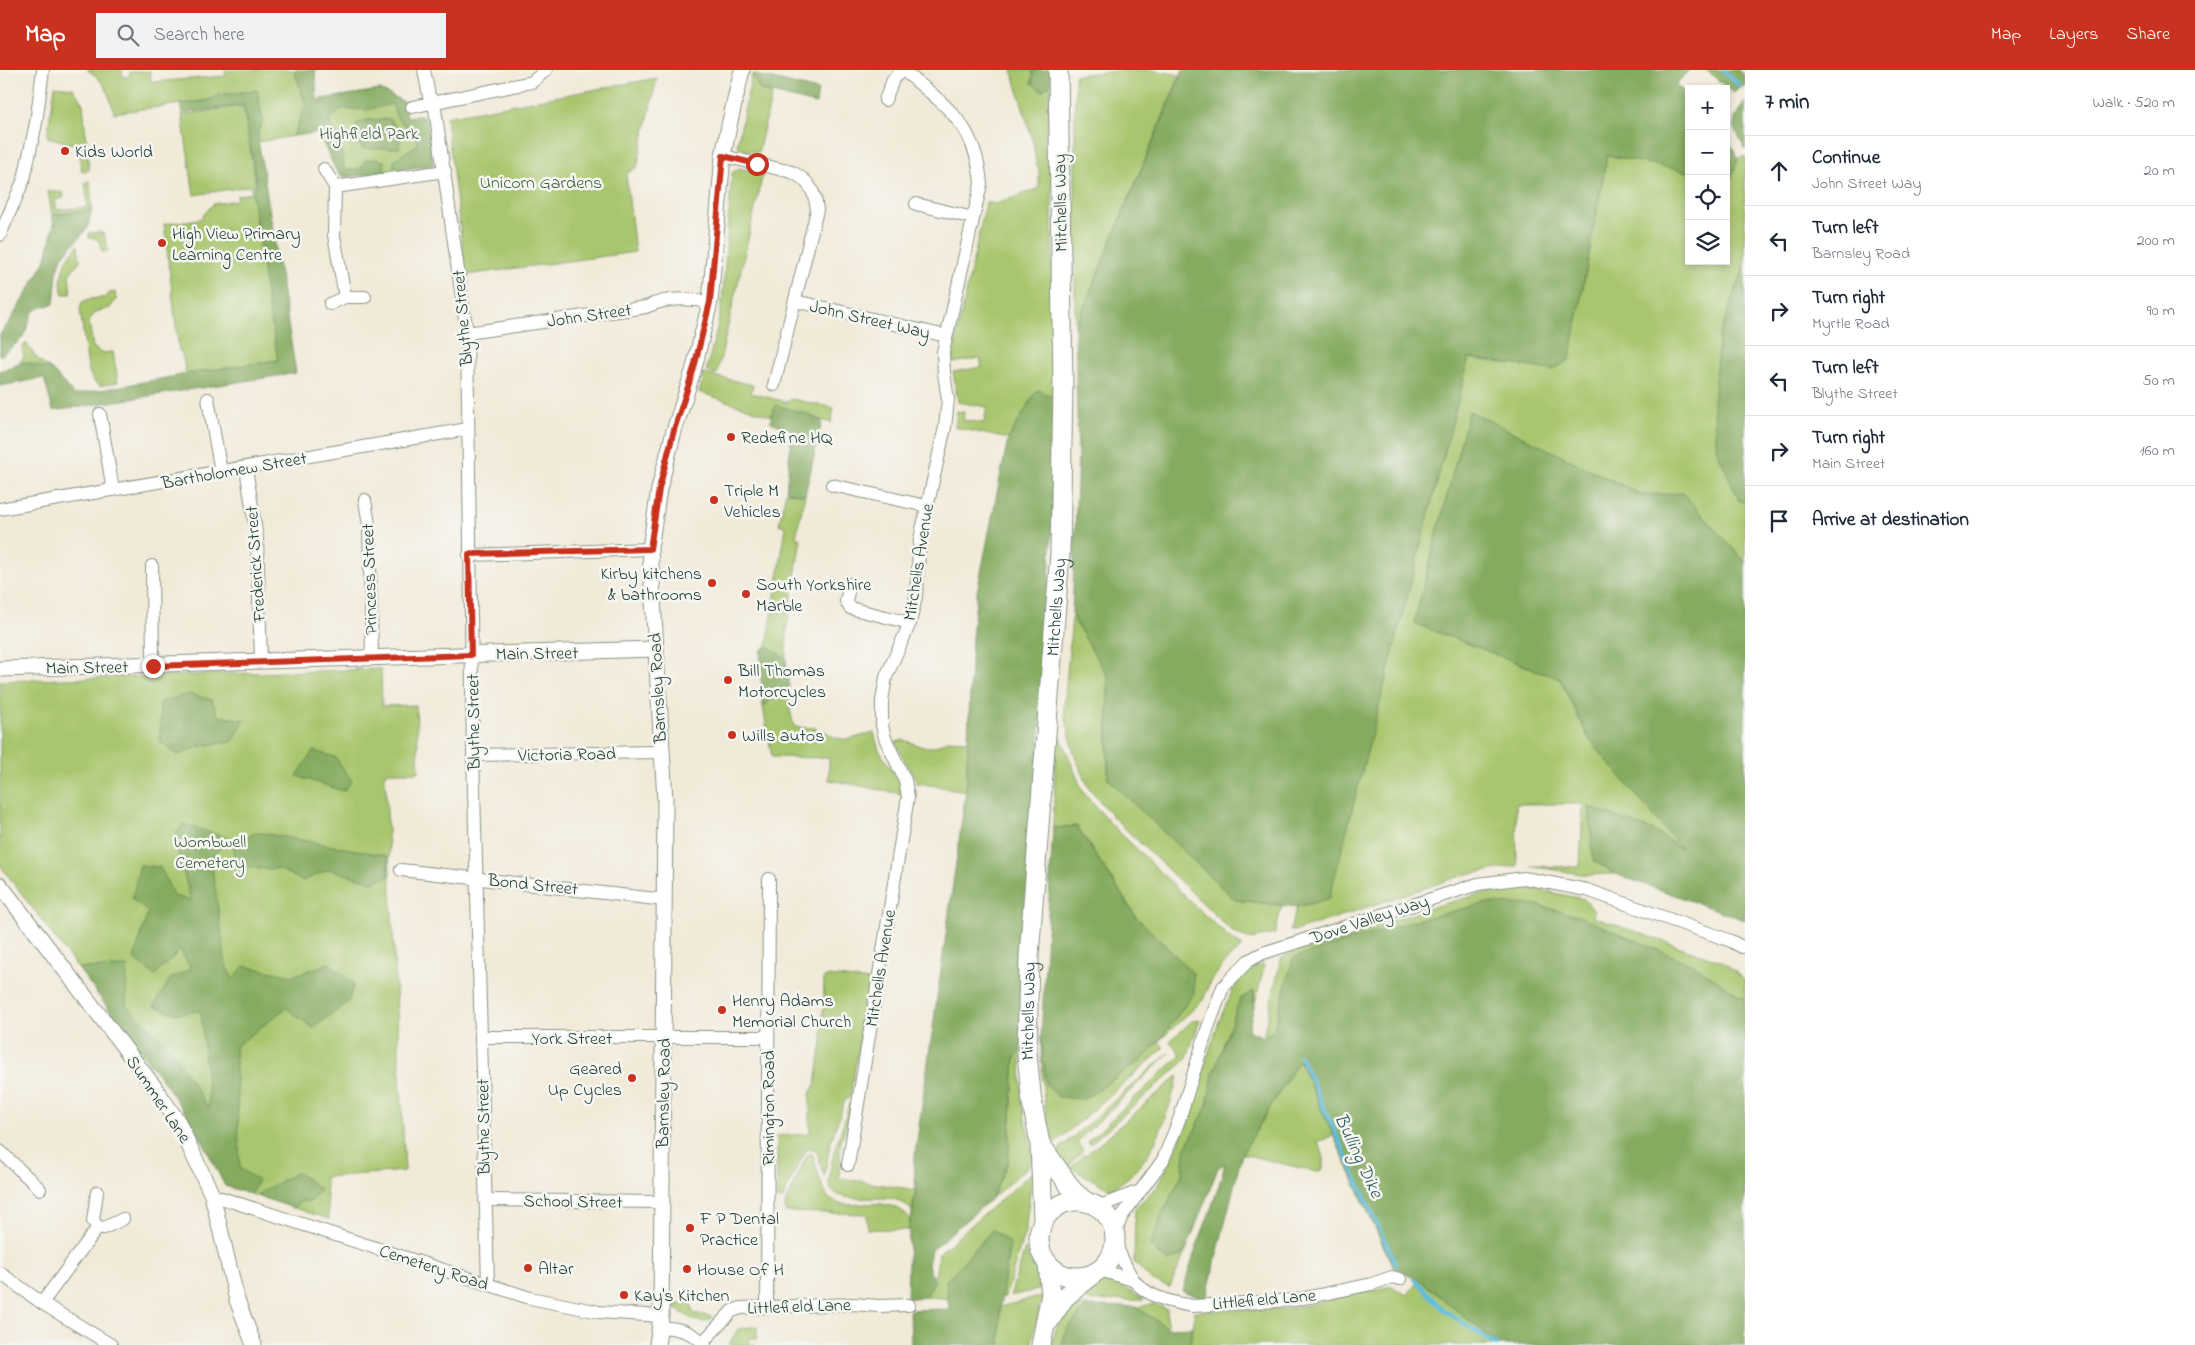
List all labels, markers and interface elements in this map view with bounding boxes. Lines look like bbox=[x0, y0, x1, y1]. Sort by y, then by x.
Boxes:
search box bbox=[96, 13, 446, 58]
text: Map bbox=[25, 18, 66, 53]
icon: search bbox=[114, 21, 142, 49]
text: Search here bbox=[154, 22, 245, 49]
text: Map bbox=[1991, 22, 2021, 48]
text: Layers bbox=[2049, 22, 2099, 48]
text: Share bbox=[2127, 22, 2170, 48]
map controls bbox=[1685, 85, 1730, 265]
button: + bbox=[1685, 85, 1730, 130]
text: 7 min bbox=[1765, 88, 1809, 118]
text: Walk · 520 m bbox=[2092, 91, 2175, 115]
park label: Highfield Park bbox=[319, 122, 419, 149]
button: − bbox=[1685, 130, 1730, 175]
place label: Kids World bbox=[75, 140, 153, 166]
marker: Kids World bbox=[59, 145, 71, 157]
text: Continue bbox=[1812, 145, 1880, 172]
route start bbox=[746, 153, 769, 176]
street label: Mitchells Way bbox=[1048, 154, 1076, 252]
icon: ahead bbox=[1765, 157, 1793, 185]
text: 20 m bbox=[2144, 159, 2175, 183]
park label: Unicorn Gardens bbox=[480, 171, 602, 197]
text: John Street Way bbox=[1812, 172, 1921, 196]
button: locate bbox=[1685, 175, 1730, 220]
text: Turn left bbox=[1812, 215, 1879, 242]
button: layers bbox=[1685, 220, 1730, 265]
place label: High View Primary Learning Centre bbox=[172, 222, 301, 270]
icon: left bbox=[1765, 227, 1793, 255]
text: 200 m bbox=[2137, 229, 2175, 253]
marker: High View Primary Learning Centre bbox=[156, 237, 168, 249]
text: Barnsley Road bbox=[1812, 242, 1910, 266]
street label: Blythe Street bbox=[447, 269, 481, 368]
text: Turn right bbox=[1812, 285, 1885, 312]
street label: John Street Way bbox=[807, 294, 932, 347]
icon: right bbox=[1765, 297, 1793, 325]
street label: John Street bbox=[545, 298, 633, 336]
text: 90 m bbox=[2147, 299, 2175, 323]
text: Myrtle Road bbox=[1812, 312, 1890, 336]
text: Turn left bbox=[1812, 355, 1879, 382]
icon: left bbox=[1765, 367, 1793, 395]
text: 50 m bbox=[2143, 369, 2175, 393]
text: Blythe Street bbox=[1812, 382, 1898, 406]
text: Turn right bbox=[1812, 425, 1885, 452]
place label: Redefine HQ bbox=[741, 426, 833, 452]
marker: Redefine HQ bbox=[725, 431, 737, 443]
icon: right bbox=[1765, 437, 1793, 465]
text: 160 m bbox=[2140, 439, 2175, 463]
street label: Bartholomew Street bbox=[159, 446, 309, 498]
text: Main Street bbox=[1812, 452, 1885, 476]
place label: Triple M Vehicles bbox=[723, 479, 781, 526]
marker: Triple M Vehicles bbox=[708, 494, 720, 506]
street label: Mitchells Avenue bbox=[898, 501, 942, 623]
street label: Frederick Street bbox=[240, 505, 274, 624]
icon: arrive bbox=[1765, 507, 1793, 535]
text: Arrive at destination bbox=[1812, 507, 1969, 534]
street label: Princess Street bbox=[356, 523, 386, 635]
street label: Mitchells Way bbox=[1041, 557, 1075, 657]
place label: Kirby kitchens & bathrooms bbox=[601, 562, 702, 609]
place label: South Yorkshire Marble bbox=[756, 573, 872, 620]
marker: Kirby kitchens & bathrooms bbox=[706, 577, 718, 589]
marker: South Yorkshire Marble bbox=[740, 588, 752, 600]
street label: Barnsley Road bbox=[643, 632, 675, 745]
street label: Main Street bbox=[496, 641, 579, 669]
street label: Main Street bbox=[46, 655, 129, 683]
route end bbox=[142, 655, 165, 678]
place label: Bill Thomas Motorcycles bbox=[737, 659, 826, 706]
street label: Blythe Street bbox=[461, 673, 489, 771]
marker: Bill Thomas Motorcycles bbox=[722, 674, 734, 686]
place label: Wills autos bbox=[742, 724, 824, 750]
marker: Wills autos bbox=[726, 729, 738, 741]
street label: Victoria Road bbox=[517, 742, 616, 770]
park label: Wombwell Cemetery bbox=[174, 830, 246, 877]
street label: Bond Street bbox=[486, 868, 579, 904]
street label: Dove Valley Way bbox=[1306, 890, 1432, 953]
street label: Mitchells Avenue bbox=[860, 907, 904, 1029]
street label: Mitchells Way bbox=[1016, 962, 1044, 1061]
place label: Henry Adams Memorial Church bbox=[732, 989, 851, 1036]
marker: Henry Adams Memorial Church bbox=[716, 1004, 728, 1016]
street label: York Street bbox=[532, 1027, 612, 1053]
street label: Barnsley Road bbox=[651, 1038, 679, 1149]
street label: Rimington Road bbox=[757, 1050, 784, 1166]
street label: Summer Lane bbox=[118, 1051, 197, 1150]
place label: Geared Up Cycles bbox=[548, 1057, 622, 1104]
marker: Geared Up Cycles bbox=[626, 1072, 638, 1084]
street label: Blythe Street bbox=[471, 1078, 499, 1176]
water label: Bulling Dike bbox=[1326, 1109, 1390, 1204]
street label: School Street bbox=[523, 1189, 623, 1217]
place label: F P Dental Practice bbox=[699, 1207, 779, 1254]
marker: F P Dental Practice bbox=[684, 1222, 696, 1234]
street label: Cemetery Road bbox=[375, 1239, 491, 1299]
place label: Altar bbox=[538, 1257, 574, 1283]
place label: House Of H bbox=[697, 1258, 784, 1284]
marker: Altar bbox=[522, 1262, 534, 1274]
marker: House Of H bbox=[681, 1263, 693, 1275]
street label: Littlefield Lane bbox=[1211, 1283, 1318, 1318]
place label: Kay's Kitchen bbox=[634, 1284, 730, 1310]
marker: Kay's Kitchen bbox=[618, 1289, 630, 1301]
street label: Littlefield Lane bbox=[747, 1293, 852, 1323]

